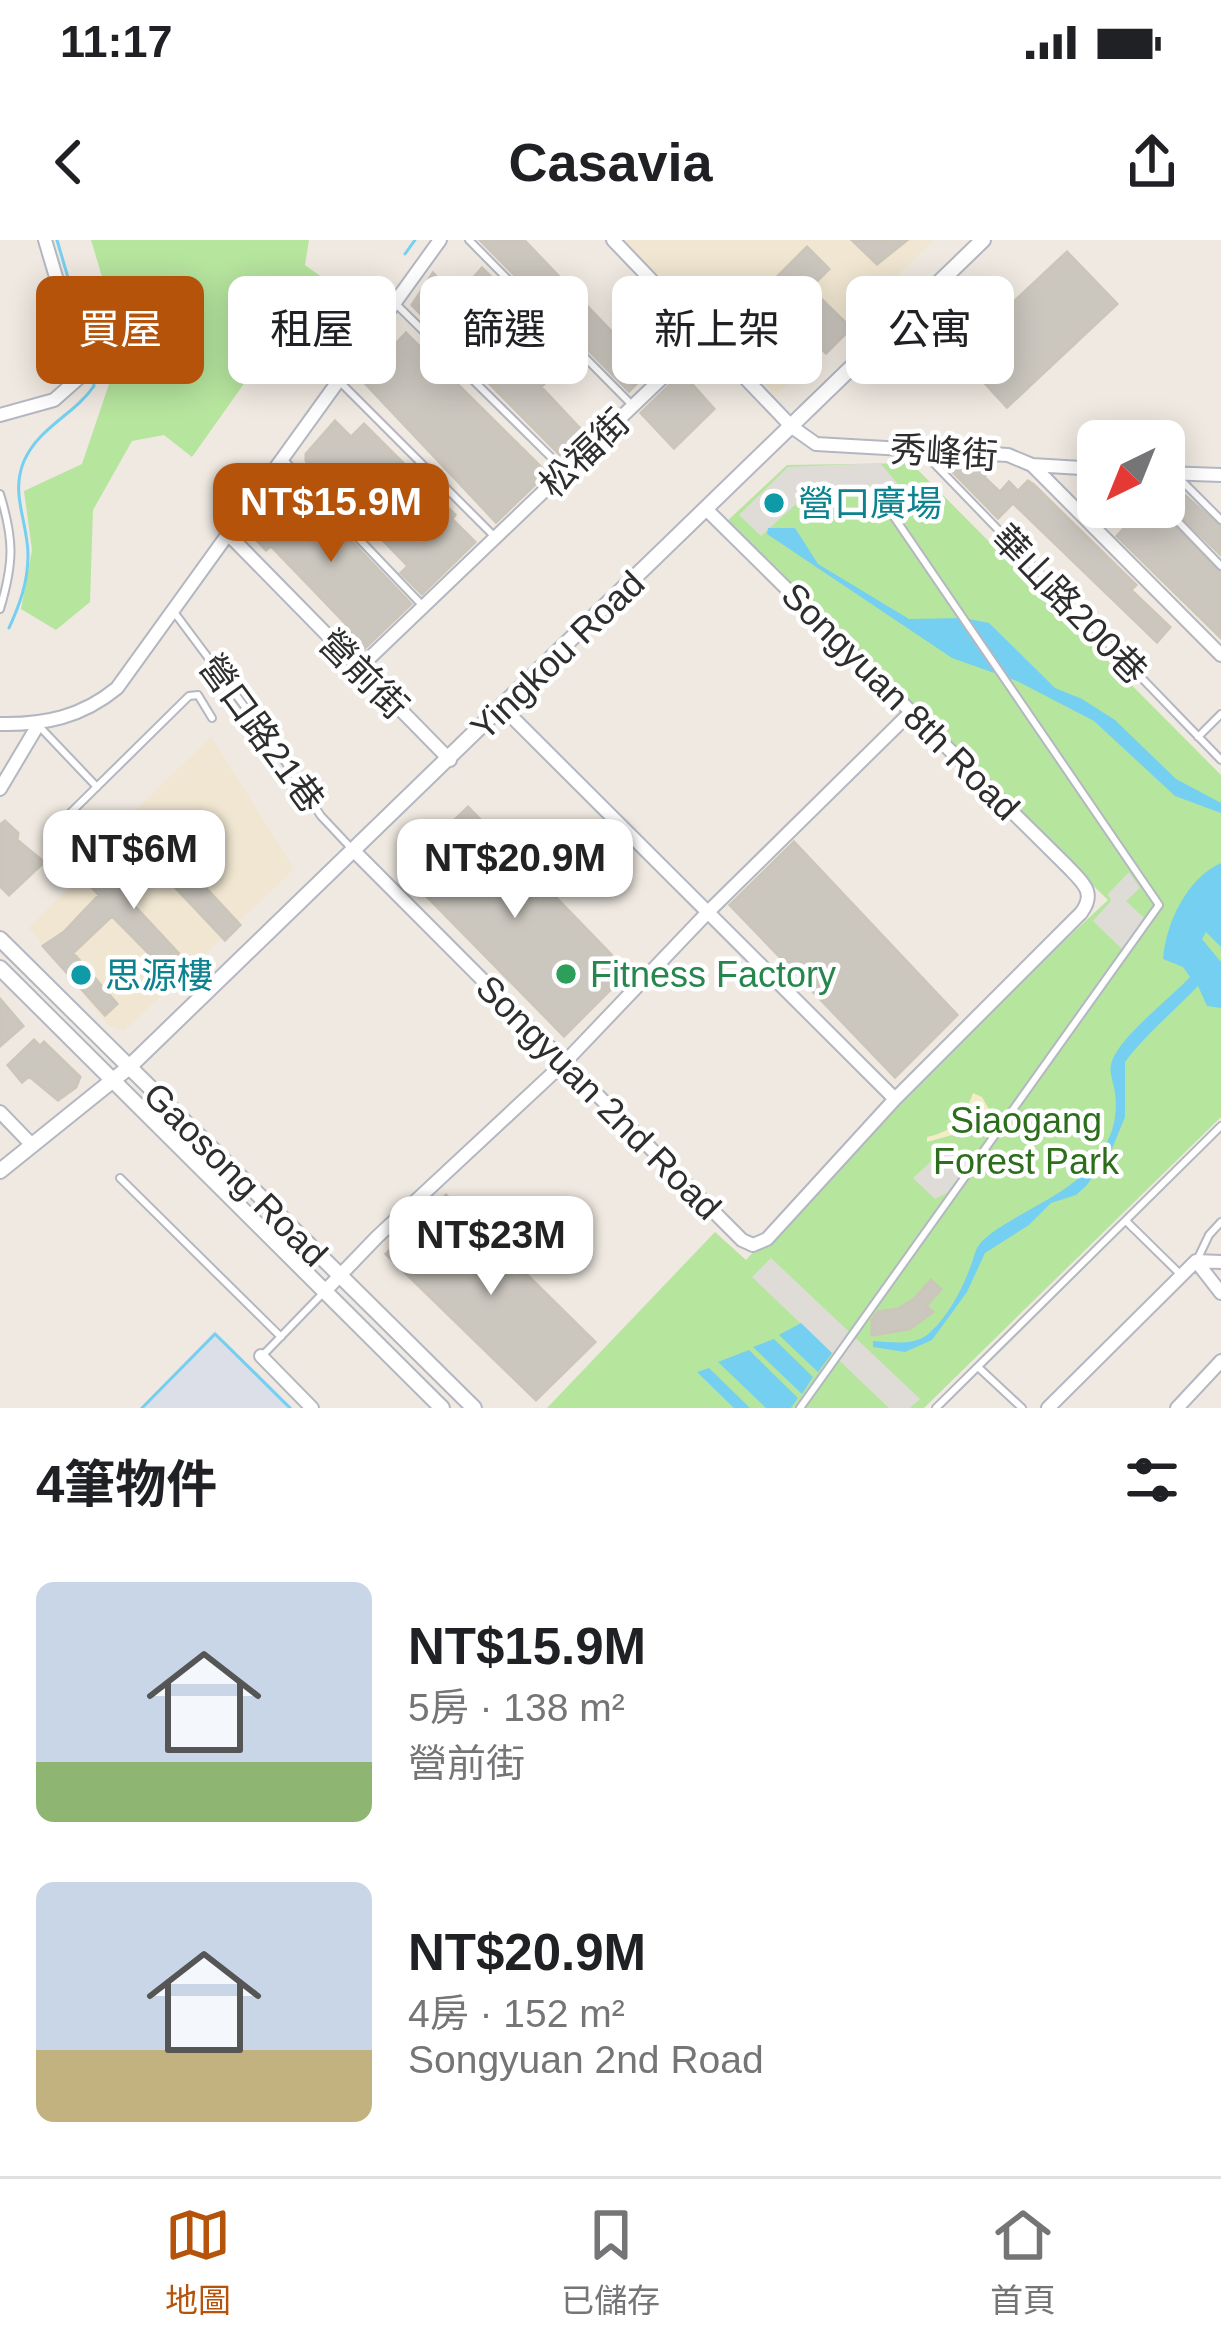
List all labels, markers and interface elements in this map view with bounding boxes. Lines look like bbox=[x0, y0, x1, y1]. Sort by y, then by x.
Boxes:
text: 11:17 bbox=[60, 16, 173, 67]
icon: back bbox=[36, 129, 102, 195]
icon: share bbox=[1119, 129, 1185, 195]
text: Casavia bbox=[508, 132, 713, 192]
chip: 買屋 bbox=[36, 276, 204, 384]
chip: 租屋 bbox=[228, 276, 396, 384]
chip: 篩選 bbox=[420, 276, 588, 384]
chip: 新上架 bbox=[612, 276, 822, 384]
chip: 公寓 bbox=[846, 276, 1014, 384]
street label: 松福街 bbox=[531, 401, 637, 506]
north arrow bbox=[1077, 420, 1185, 528]
map controls bbox=[1077, 420, 1185, 528]
street label: 秀峰街 bbox=[889, 428, 999, 477]
pin: NT$15.9M bbox=[207, 463, 455, 565]
text: NT$15.9M bbox=[240, 480, 422, 523]
place label: 營口廣場 bbox=[798, 483, 942, 524]
marker: 營口廣場 bbox=[761, 490, 787, 516]
street label: 華山路200巷 bbox=[984, 517, 1155, 692]
street label: Yingkou Road bbox=[462, 563, 652, 748]
street label: Songyuan 8th Road bbox=[774, 574, 1028, 828]
street label: 營前街 bbox=[311, 622, 416, 727]
street label: 營口路21巷 bbox=[191, 647, 332, 820]
pin: NT$6M bbox=[50, 810, 218, 912]
pin: NT$20.9M bbox=[391, 819, 639, 921]
text: NT$6M bbox=[70, 827, 198, 870]
text: NT$20.9M bbox=[424, 836, 606, 879]
place label: Fitness Factory bbox=[590, 954, 836, 995]
place label: 思源樓 bbox=[105, 955, 213, 996]
marker: Fitness Factory bbox=[553, 961, 579, 987]
marker: 思源樓 bbox=[68, 962, 94, 988]
street label: Songyuan 2nd Road bbox=[468, 967, 729, 1228]
street label: Gaosong Road bbox=[136, 1074, 336, 1274]
park label: Siaogang Forest Park bbox=[933, 1100, 1120, 1182]
pin: NT$23M bbox=[393, 1196, 589, 1298]
text: NT$23M bbox=[416, 1213, 566, 1256]
icon: filters bbox=[1119, 1447, 1185, 1513]
text: 4筆物件 bbox=[36, 1456, 217, 1513]
text: NT$15.9M bbox=[408, 1618, 646, 1675]
icon: home bbox=[132, 1630, 276, 1774]
text: 5房 · 138 m² bbox=[408, 1686, 625, 1729]
text: 營前街 bbox=[408, 1742, 525, 1785]
text: NT$20.9M bbox=[408, 1924, 646, 1981]
icon: home bbox=[132, 1930, 276, 2074]
text: 4房 · 152 m² bbox=[408, 1992, 625, 2035]
text: Songyuan 2nd Road bbox=[408, 2038, 764, 2081]
tab: 地圖 bbox=[165, 2202, 231, 2322]
tab: 已儲存 bbox=[561, 2202, 660, 2322]
tab: 首頁 bbox=[990, 2202, 1056, 2322]

